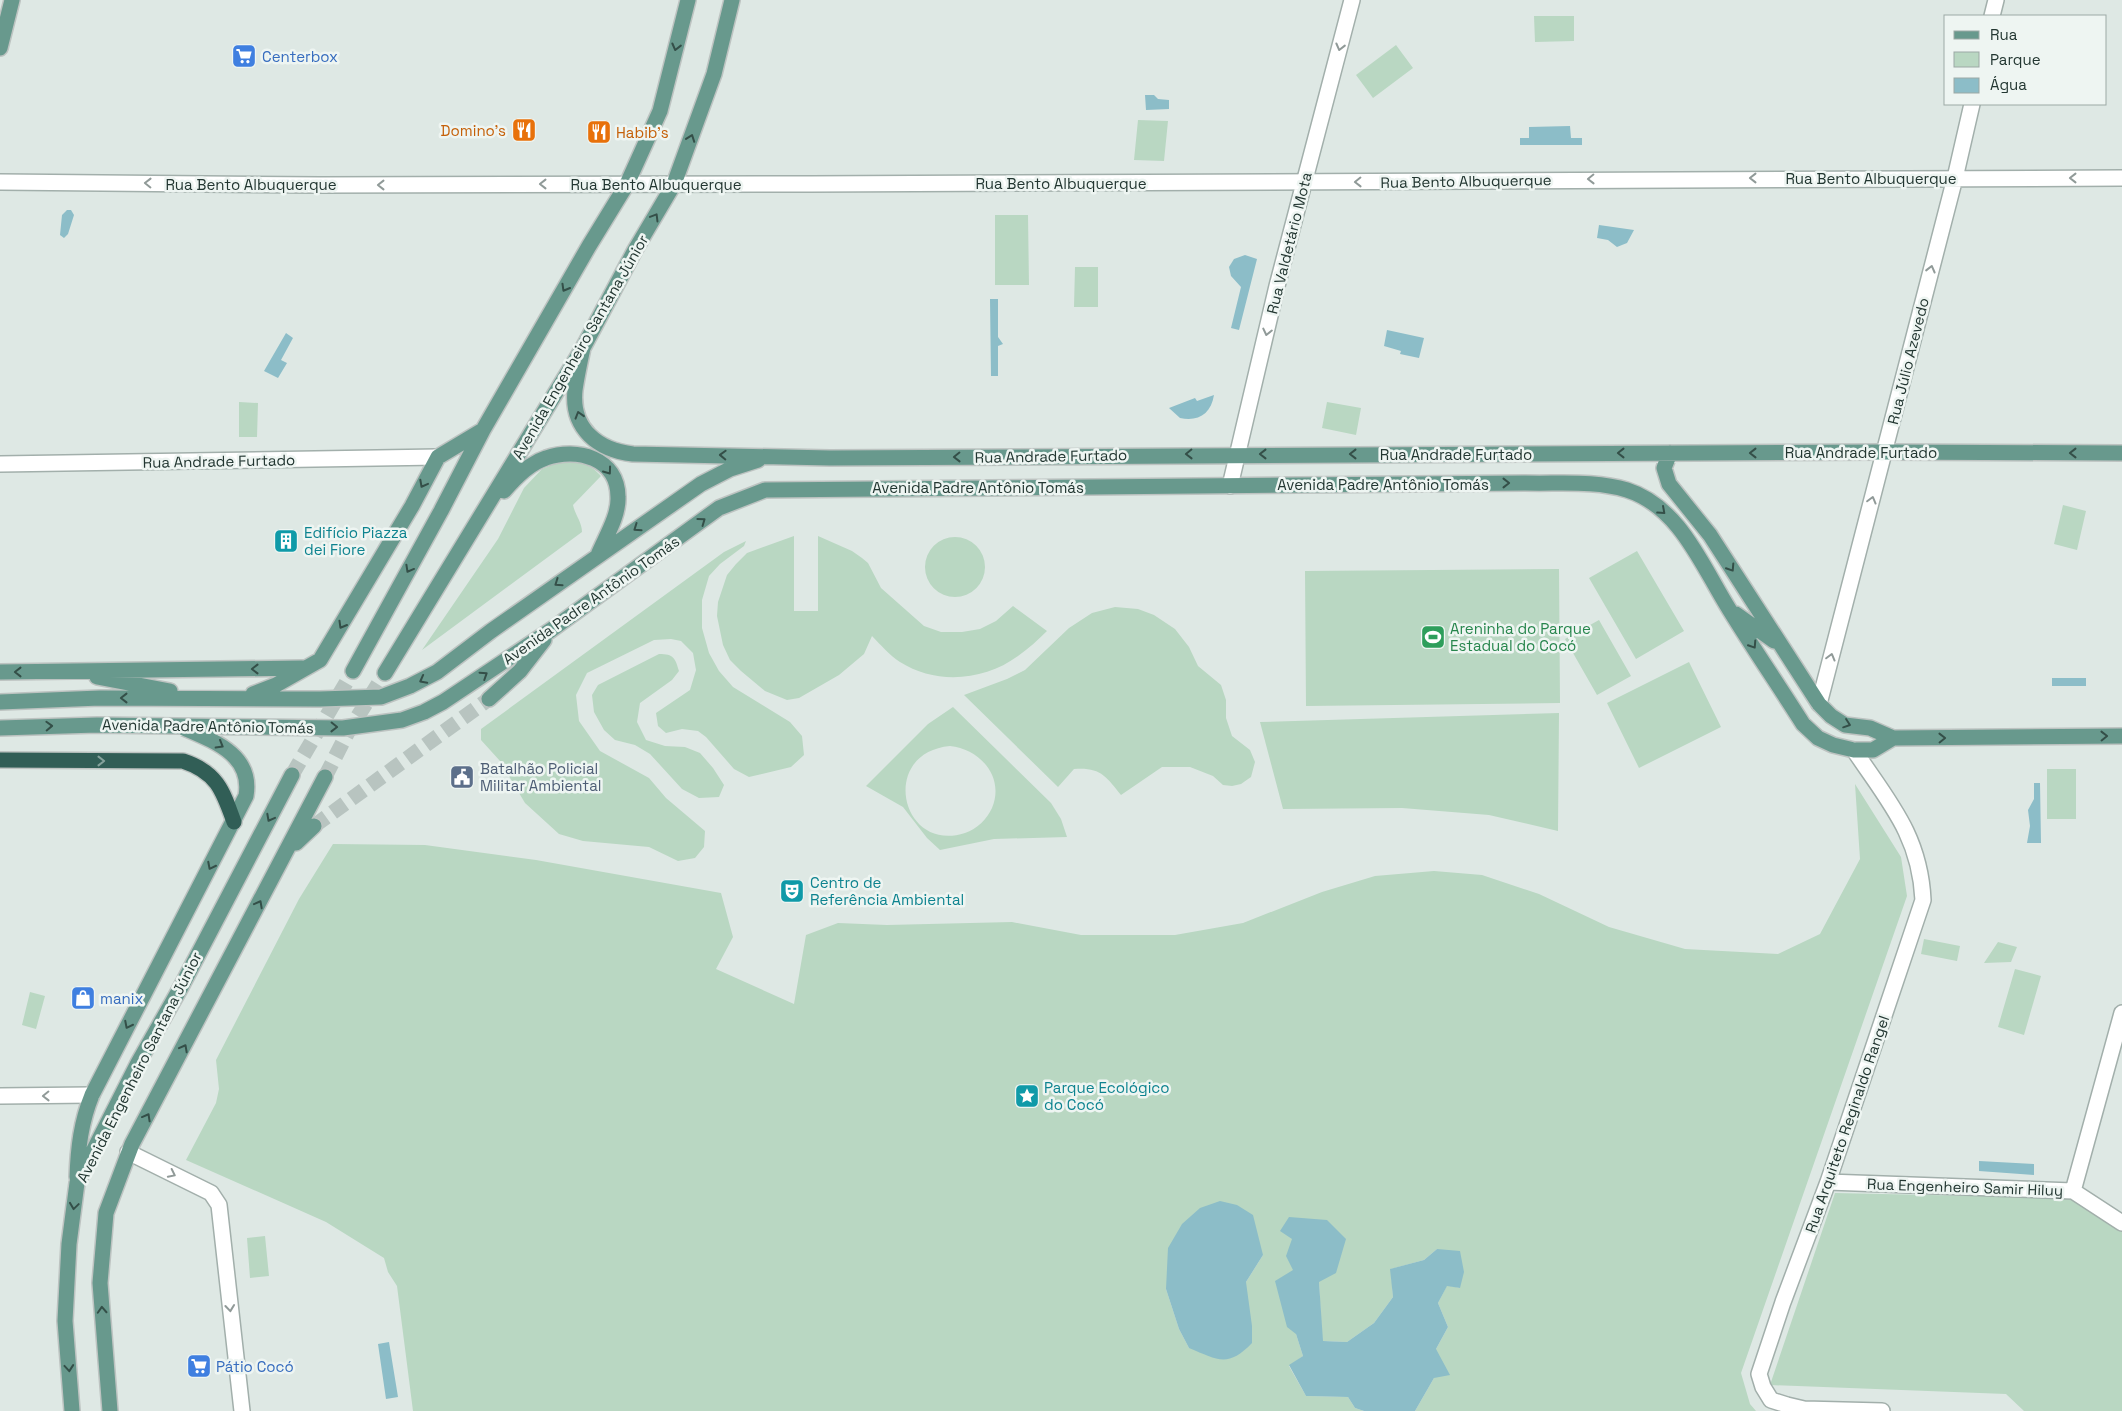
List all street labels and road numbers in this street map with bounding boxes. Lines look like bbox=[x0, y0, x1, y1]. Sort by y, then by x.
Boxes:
street label: Rua Bento Albuquerque bbox=[1785, 169, 1957, 188]
street label: Rua Valdetário Mota bbox=[1262, 170, 1316, 316]
street label: Rua Bento Albuquerque bbox=[1380, 170, 1552, 192]
street label: Rua Bento Albuquerque bbox=[975, 174, 1147, 193]
street label: Rua Bento Albuquerque bbox=[165, 175, 337, 194]
street label: Rua Bento Albuquerque bbox=[570, 175, 742, 194]
street label: Avenida Engenheiro Santana Júnior bbox=[508, 231, 652, 463]
street label: Rua Júlio Azevedo bbox=[1883, 296, 1933, 426]
street label: Rua Andrade Furtado bbox=[1785, 443, 1937, 462]
street label: Rua Andrade Furtado bbox=[975, 445, 1127, 467]
street label: Rua Andrade Furtado bbox=[1380, 445, 1532, 464]
street label: Rua Andrade Furtado bbox=[143, 450, 295, 472]
street label: Avenida Padre Antônio Tomás bbox=[1277, 475, 1489, 494]
street label: Avenida Padre Antônio Tomás bbox=[872, 478, 1084, 497]
street label: Avenida Padre Antônio Tomás bbox=[499, 531, 683, 668]
street label: Avenida Padre Antônio Tomás bbox=[102, 715, 314, 737]
street label: Avenida Engenheiro Santana Júnior bbox=[72, 948, 206, 1185]
street label: Rua Arquiteto Reginaldo Rangel bbox=[1801, 1013, 1893, 1235]
street label: Rua Engenheiro Samir Hiluy bbox=[1867, 1174, 2063, 1200]

